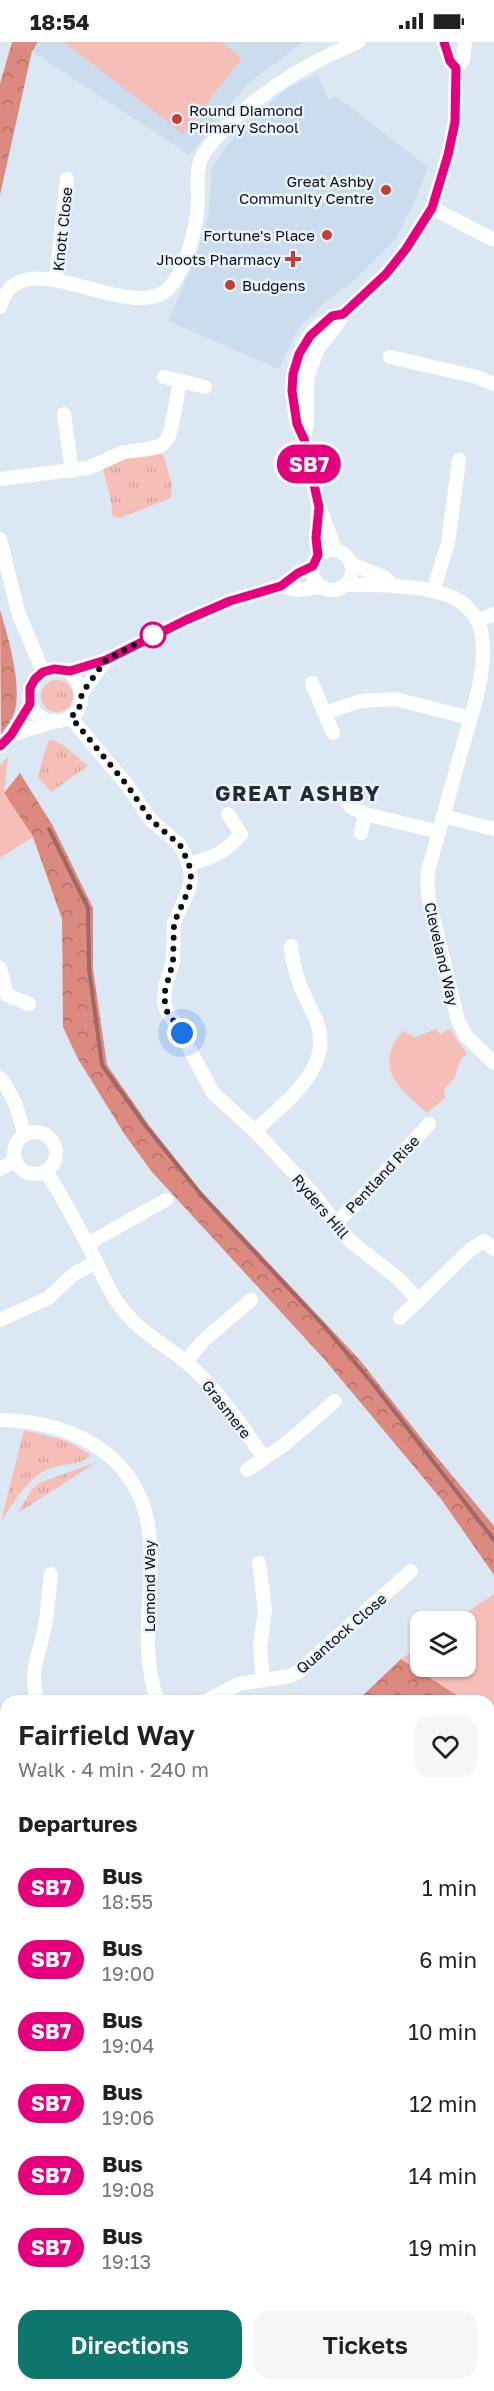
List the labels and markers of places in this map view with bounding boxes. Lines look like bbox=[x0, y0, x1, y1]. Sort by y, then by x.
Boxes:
place label: Round Diamond Primary School bbox=[189, 101, 303, 136]
marker: Round Diamond Primary School bbox=[170, 112, 184, 126]
place label: Great Ashby Community Centre bbox=[239, 172, 375, 207]
marker: Great Ashby Community Centre bbox=[379, 183, 393, 197]
place label: Fortune's Place bbox=[203, 226, 315, 244]
marker: Fortune's Place bbox=[320, 228, 334, 242]
place label: Jhoots Pharmacy bbox=[156, 250, 282, 268]
marker: Jhoots Pharmacy bbox=[286, 252, 300, 266]
place label: Budgens bbox=[242, 276, 306, 294]
marker: Budgens bbox=[223, 278, 237, 292]
unlabelled marker bbox=[140, 622, 166, 648]

